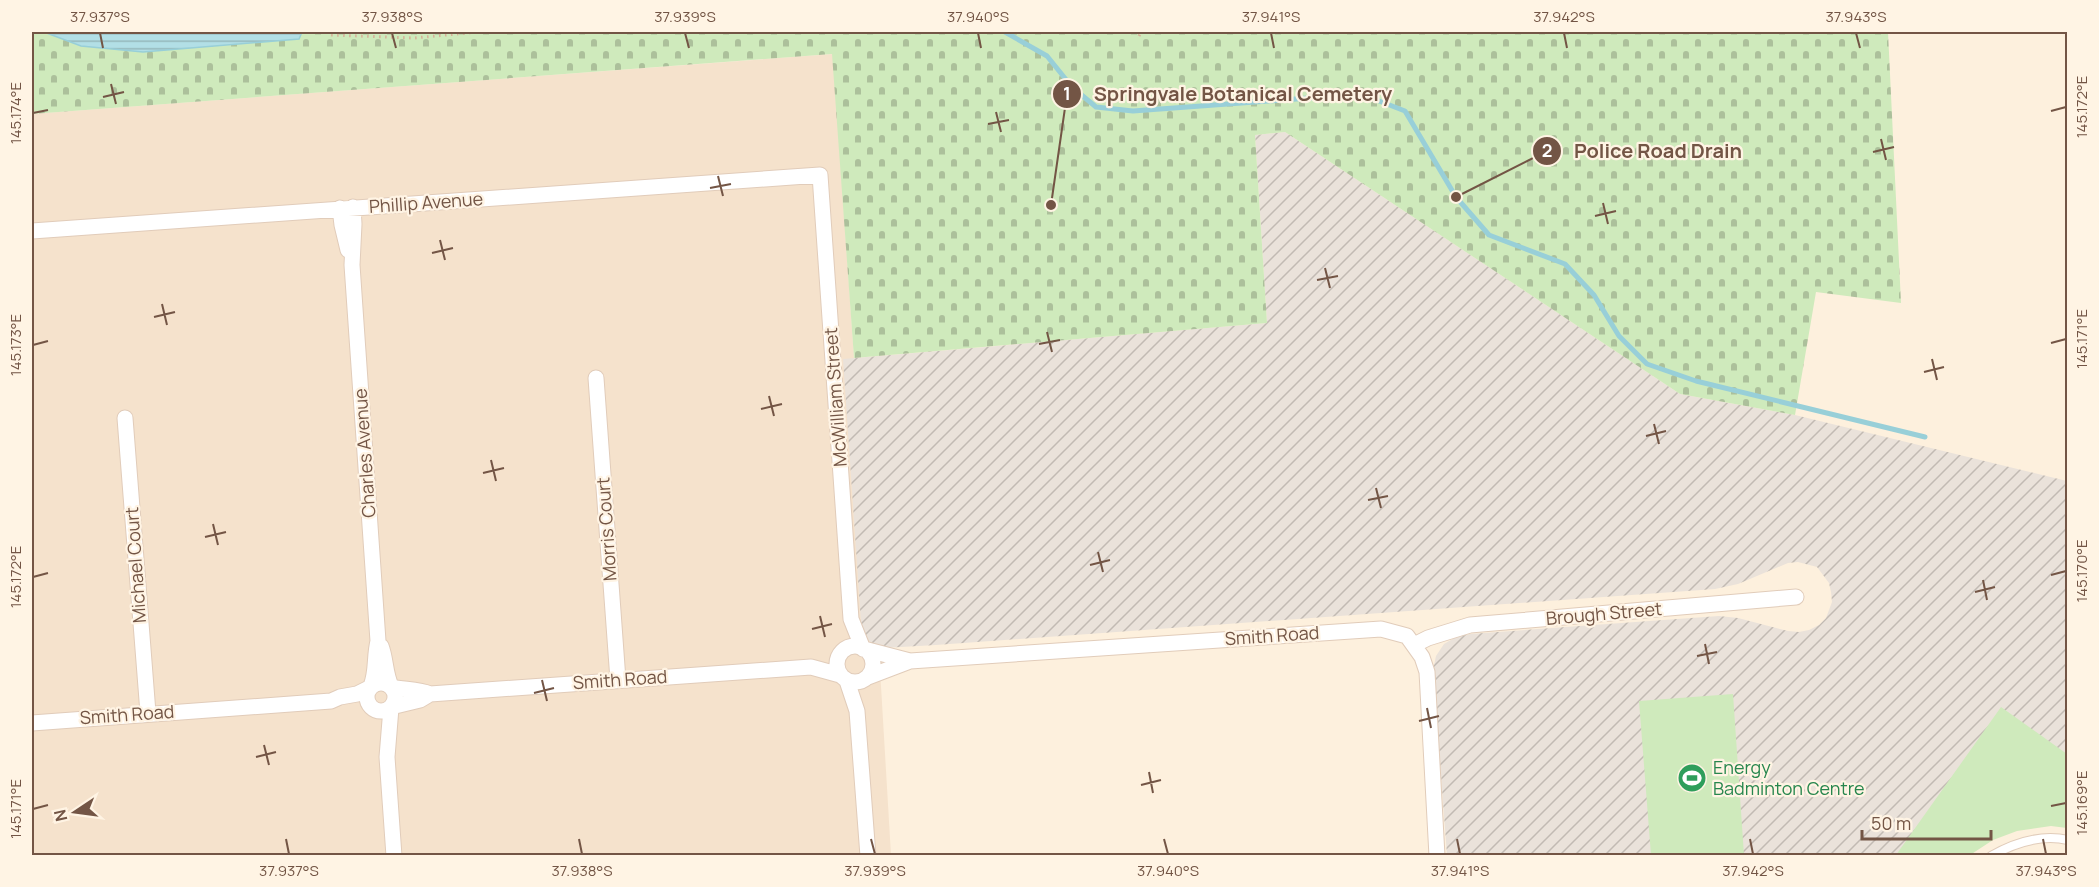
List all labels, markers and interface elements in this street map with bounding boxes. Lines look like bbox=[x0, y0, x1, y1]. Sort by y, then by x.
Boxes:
text: 37.937°S bbox=[70, 6, 130, 27]
text: 37.938°S bbox=[362, 6, 422, 27]
text: 37.939°S bbox=[654, 6, 716, 27]
text: 37.940°S bbox=[947, 6, 1009, 27]
text: 37.941°S bbox=[1242, 6, 1300, 27]
text: 37.942°S bbox=[1533, 6, 1595, 27]
text: 37.943°S bbox=[1825, 6, 1887, 27]
callout: Springvale Botanical Cemetery bbox=[1052, 75, 1404, 113]
text: 145.172°E bbox=[2071, 76, 2092, 138]
text: Springvale Botanical Cemetery bbox=[1094, 80, 1393, 107]
text: 1 bbox=[1063, 81, 1071, 105]
text: 145.174°E bbox=[5, 82, 26, 144]
callout: Police Road Drain bbox=[1532, 132, 1754, 170]
text: Police Road Drain bbox=[1574, 137, 1742, 164]
text: 2 bbox=[1542, 138, 1552, 162]
street label: Phillip Avenue bbox=[368, 186, 484, 218]
text: 145.171°E bbox=[2071, 309, 2092, 369]
text: 145.173°E bbox=[5, 314, 26, 376]
street label: McWilliam Street bbox=[818, 327, 852, 468]
street label: Charles Avenue bbox=[348, 388, 380, 518]
street label: Morris Court bbox=[590, 476, 622, 582]
street label: Michael Court bbox=[119, 506, 151, 624]
text: 145.170°E bbox=[2071, 539, 2092, 603]
text: 145.172°E bbox=[5, 546, 26, 608]
street label: Brough Street bbox=[1545, 596, 1663, 630]
street label: Smith Road bbox=[1224, 620, 1320, 650]
street label: Smith Road bbox=[572, 664, 668, 694]
street label: Smith Road bbox=[79, 699, 175, 729]
place label: Energy Badminton Centre bbox=[1713, 755, 1865, 800]
sports icon: Energy Badminton Centre bbox=[1676, 762, 1708, 794]
text: 145.169°E bbox=[2071, 771, 2092, 835]
text: 145.171°E bbox=[5, 779, 26, 839]
north arrow bbox=[45, 782, 105, 842]
scale bar bbox=[1862, 803, 1991, 841]
text: N bbox=[48, 807, 72, 823]
text: 50 m bbox=[1871, 811, 1911, 835]
text: 37.937°S bbox=[259, 860, 319, 881]
text: 37.938°S bbox=[552, 860, 612, 881]
text: 37.939°S bbox=[844, 860, 906, 881]
text: 37.940°S bbox=[1137, 860, 1199, 881]
text: 37.941°S bbox=[1431, 860, 1489, 881]
text: 37.942°S bbox=[1722, 860, 1784, 881]
text: 37.943°S bbox=[2015, 860, 2077, 881]

